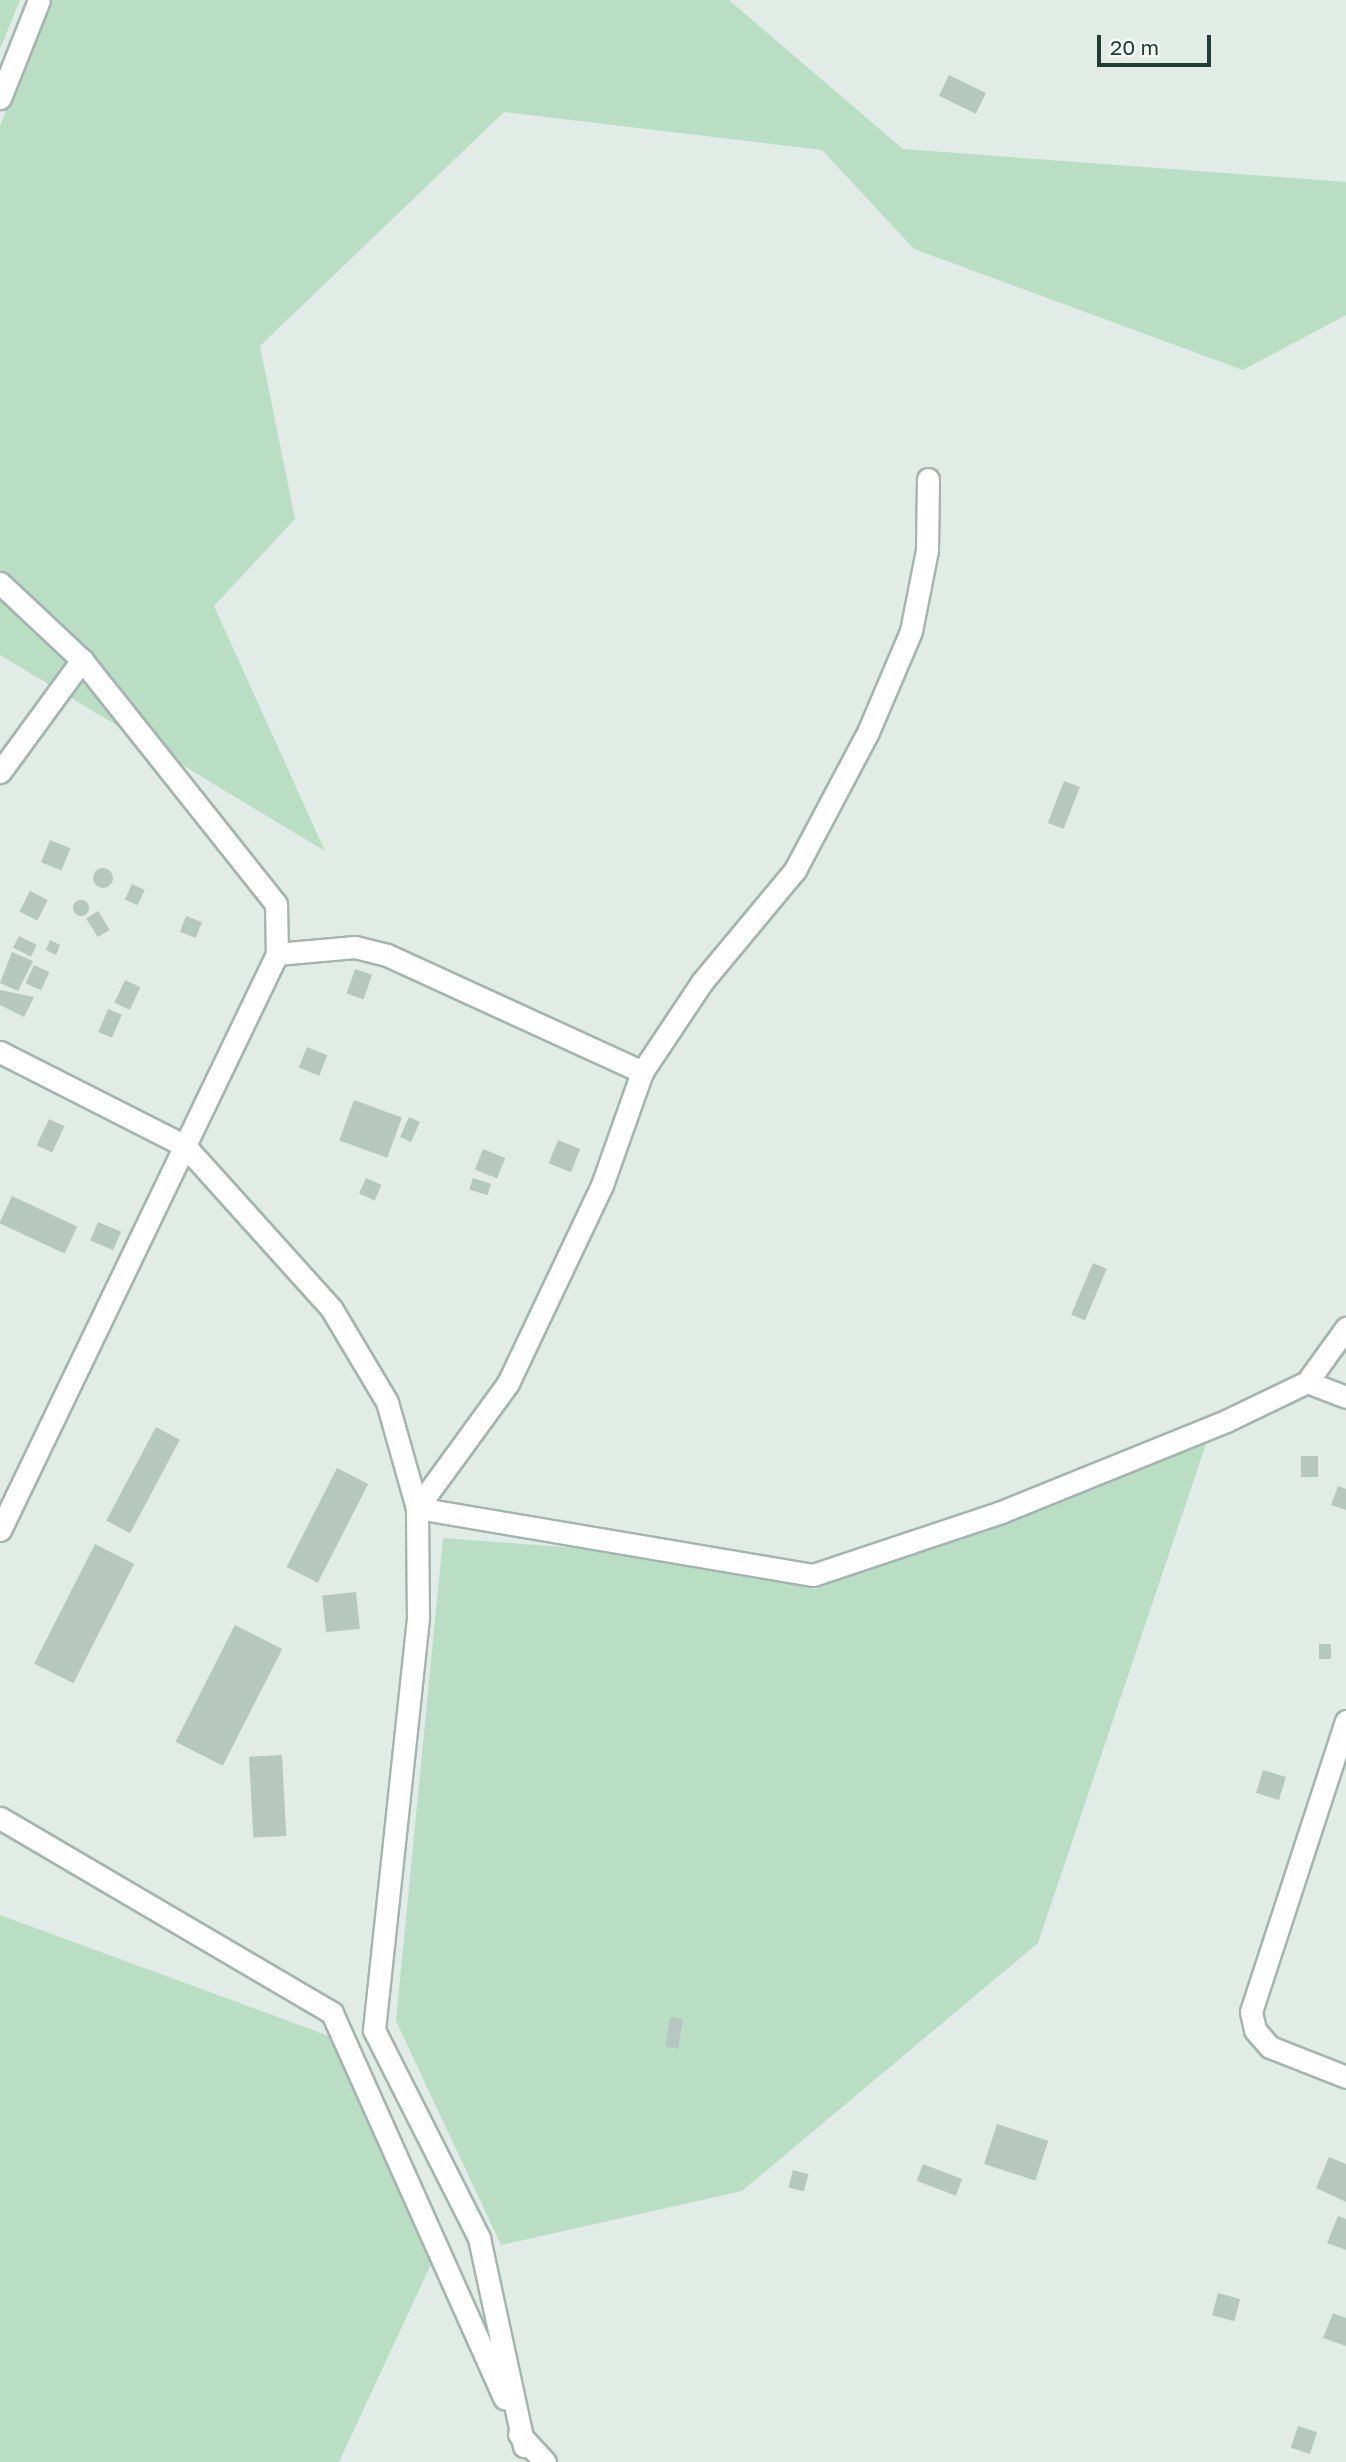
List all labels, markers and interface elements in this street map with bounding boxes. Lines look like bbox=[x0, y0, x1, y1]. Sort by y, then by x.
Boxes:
scale bar bbox=[1101, 21, 1215, 65]
text: 20 m bbox=[1110, 34, 1159, 60]

